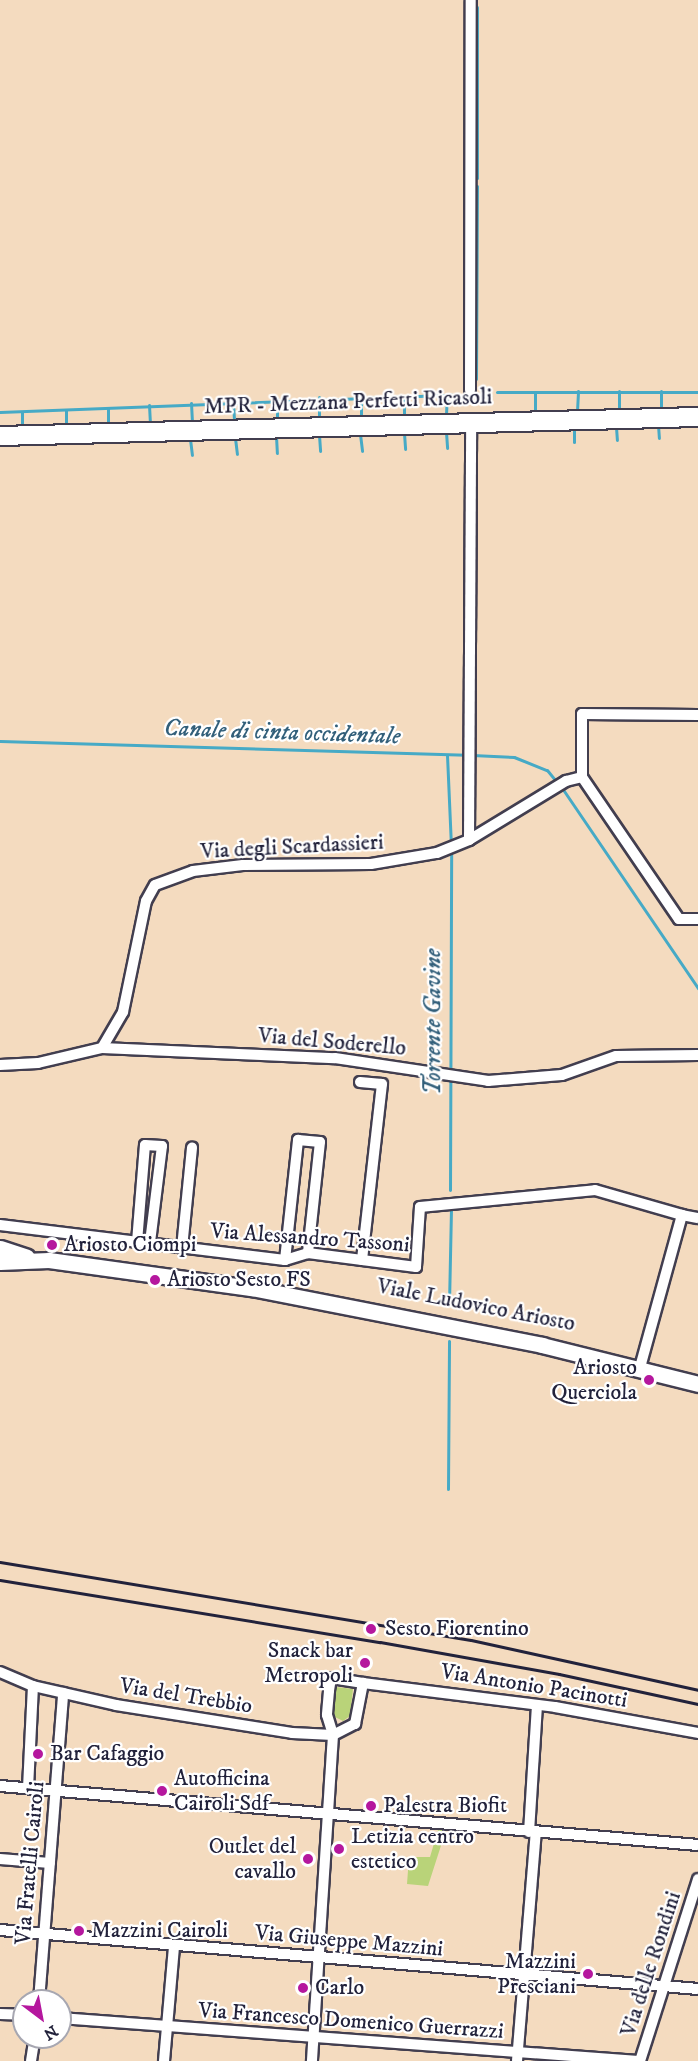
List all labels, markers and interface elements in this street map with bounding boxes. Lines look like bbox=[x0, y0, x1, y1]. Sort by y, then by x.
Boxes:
street label: MPR - Mezzana Perfetti Ricasoli bbox=[203, 384, 493, 420]
water label: Canale di cinta occidentale bbox=[163, 714, 401, 752]
street label: Via degli Scardassieri bbox=[200, 829, 384, 865]
water label: Torrente Gavine bbox=[420, 949, 448, 1095]
street label: Via del Soderello bbox=[257, 1022, 407, 1062]
street label: Via Alessandro Tassoni bbox=[209, 1218, 411, 1258]
place label: Ariosto Ciompi bbox=[64, 1232, 197, 1258]
marker: Ariosto Ciompi bbox=[45, 1238, 59, 1252]
place label: Ariosto Sesto FS bbox=[167, 1267, 311, 1293]
marker: Ariosto Sesto FS bbox=[148, 1273, 162, 1287]
street label: Viale Ludovico Ariosto bbox=[375, 1273, 577, 1337]
place label: Ariosto Querciola bbox=[551, 1354, 637, 1406]
marker: Ariosto Querciola bbox=[642, 1373, 656, 1387]
place label: Sesto Fiorentino bbox=[385, 1616, 529, 1642]
marker: Sesto Fiorentino bbox=[362, 1620, 380, 1638]
place label: Snack bar Metropoli bbox=[264, 1637, 353, 1688]
marker: Snack bar Metropoli bbox=[358, 1656, 372, 1670]
street label: Via Antonio Pacinotti bbox=[439, 1658, 629, 1714]
street label: Via del Trebbio bbox=[118, 1673, 254, 1719]
place label: Bar Cafaggio bbox=[50, 1741, 164, 1767]
marker: Bar Cafaggio bbox=[31, 1747, 45, 1761]
place label: Autofficina Cairoli Sdf bbox=[174, 1765, 270, 1816]
street label: Via Fratelli Cairoli bbox=[10, 1780, 50, 1946]
marker: Autofficina Cairoli Sdf bbox=[155, 1784, 169, 1798]
place label: Palestra Biofit bbox=[383, 1793, 507, 1819]
marker: Palestra Biofit bbox=[364, 1799, 378, 1813]
place label: Letizia centro estetico bbox=[351, 1823, 474, 1874]
place label: Outlet del cavallo bbox=[209, 1833, 296, 1885]
marker: Letizia centro estetico bbox=[332, 1842, 346, 1856]
marker: Outlet del cavallo bbox=[301, 1852, 315, 1866]
street label: Via delle Rondini bbox=[615, 1888, 687, 2040]
place label: Mazzini Cairoli bbox=[91, 1918, 228, 1944]
street label: Via Giuseppe Mazzini bbox=[254, 1920, 444, 1962]
marker: Mazzini Cairoli bbox=[72, 1924, 86, 1938]
place label: Mazzini Presciani bbox=[497, 1948, 576, 2000]
marker: Mazzini Presciani bbox=[581, 1967, 595, 1981]
place label: Carlo bbox=[315, 1975, 364, 2001]
marker: Carlo bbox=[296, 1981, 310, 1995]
north arrow bbox=[12, 1989, 72, 2049]
street label: Via Francesco Domenico Guerrazzi bbox=[197, 1997, 505, 2045]
text: N bbox=[40, 2021, 61, 2045]

